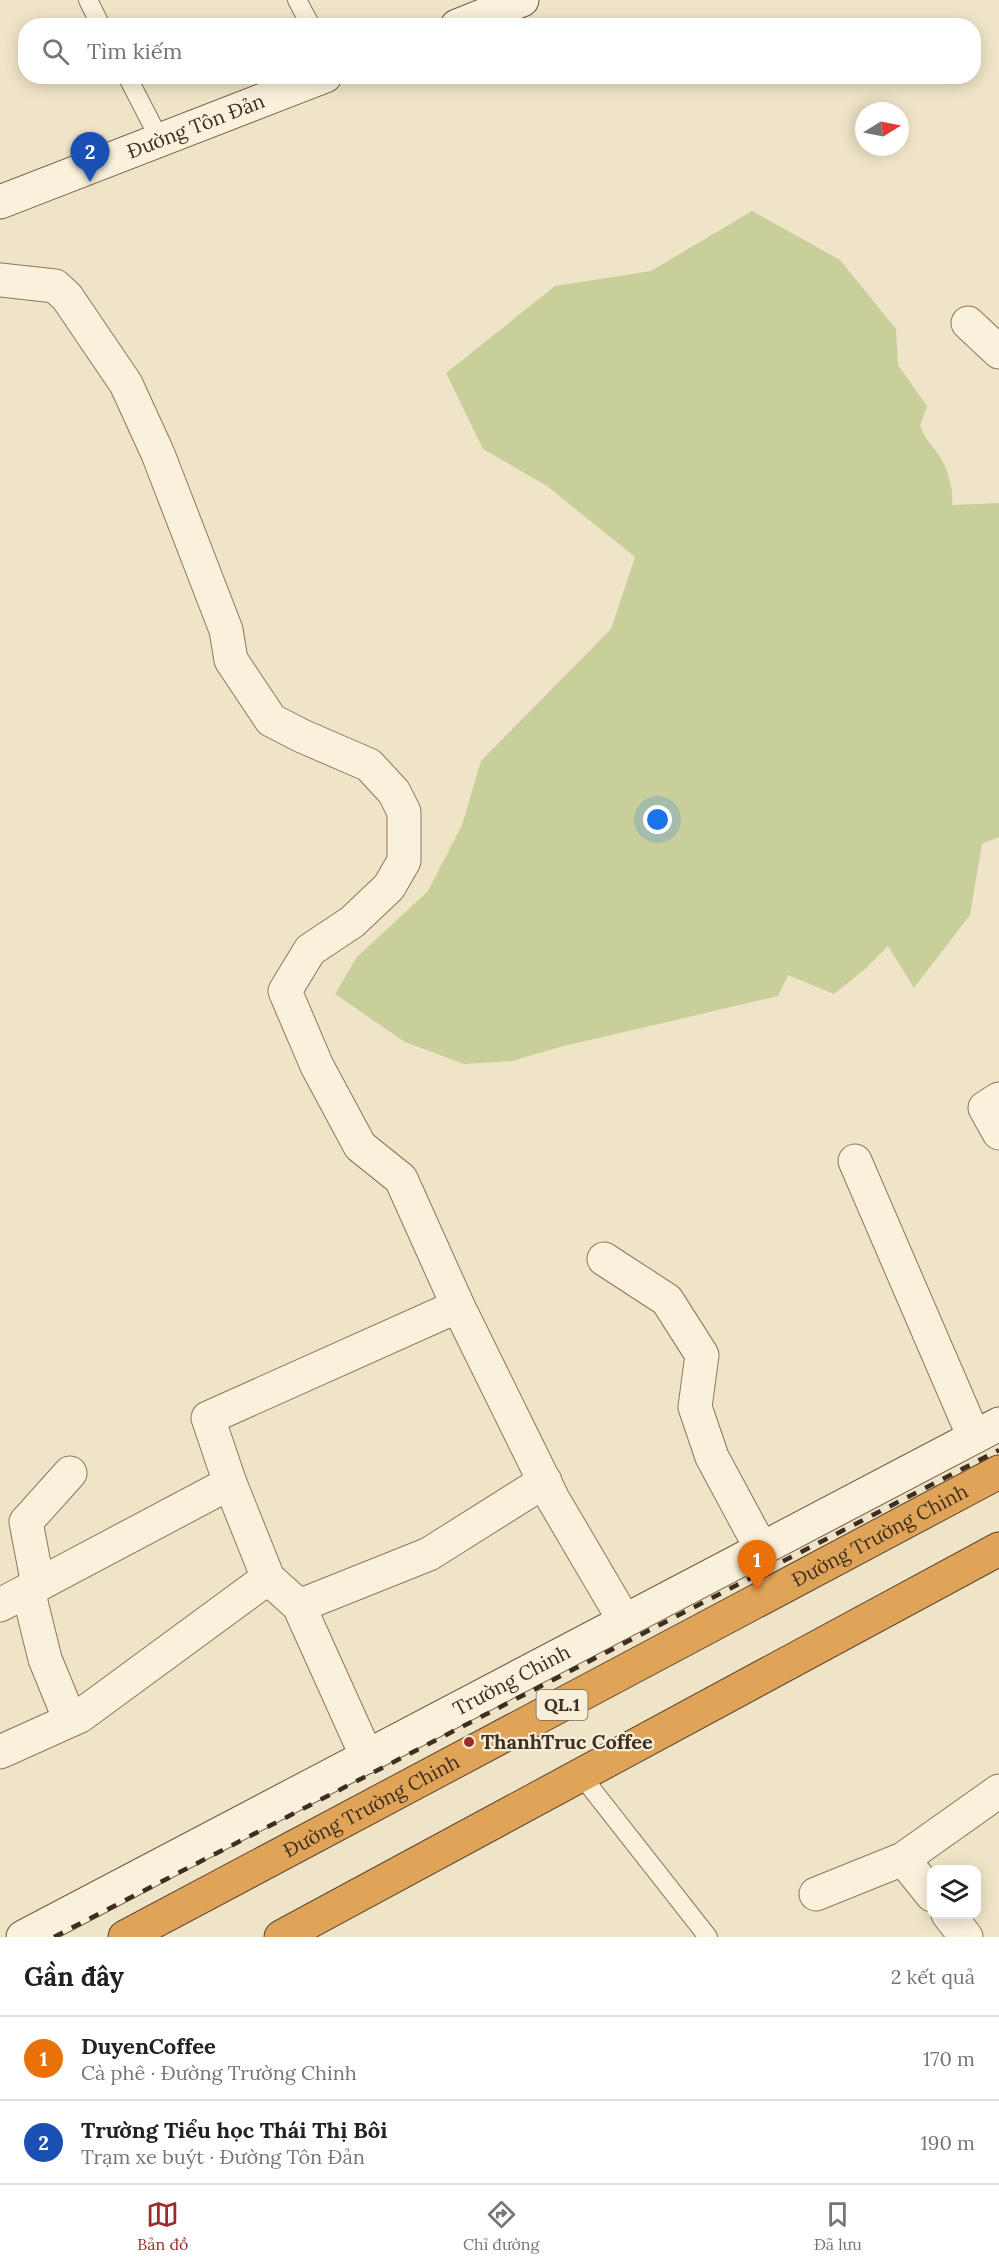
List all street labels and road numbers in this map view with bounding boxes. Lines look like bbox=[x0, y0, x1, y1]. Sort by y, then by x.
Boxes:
street label: Đường Tôn Đản bbox=[123, 88, 268, 164]
street label: Đường Trường Chinh bbox=[787, 1478, 972, 1592]
street label: Trường Chinh bbox=[448, 1639, 574, 1721]
road number: QL.1 bbox=[536, 1690, 588, 1720]
street label: Đường Trường Chinh bbox=[279, 1748, 463, 1863]

